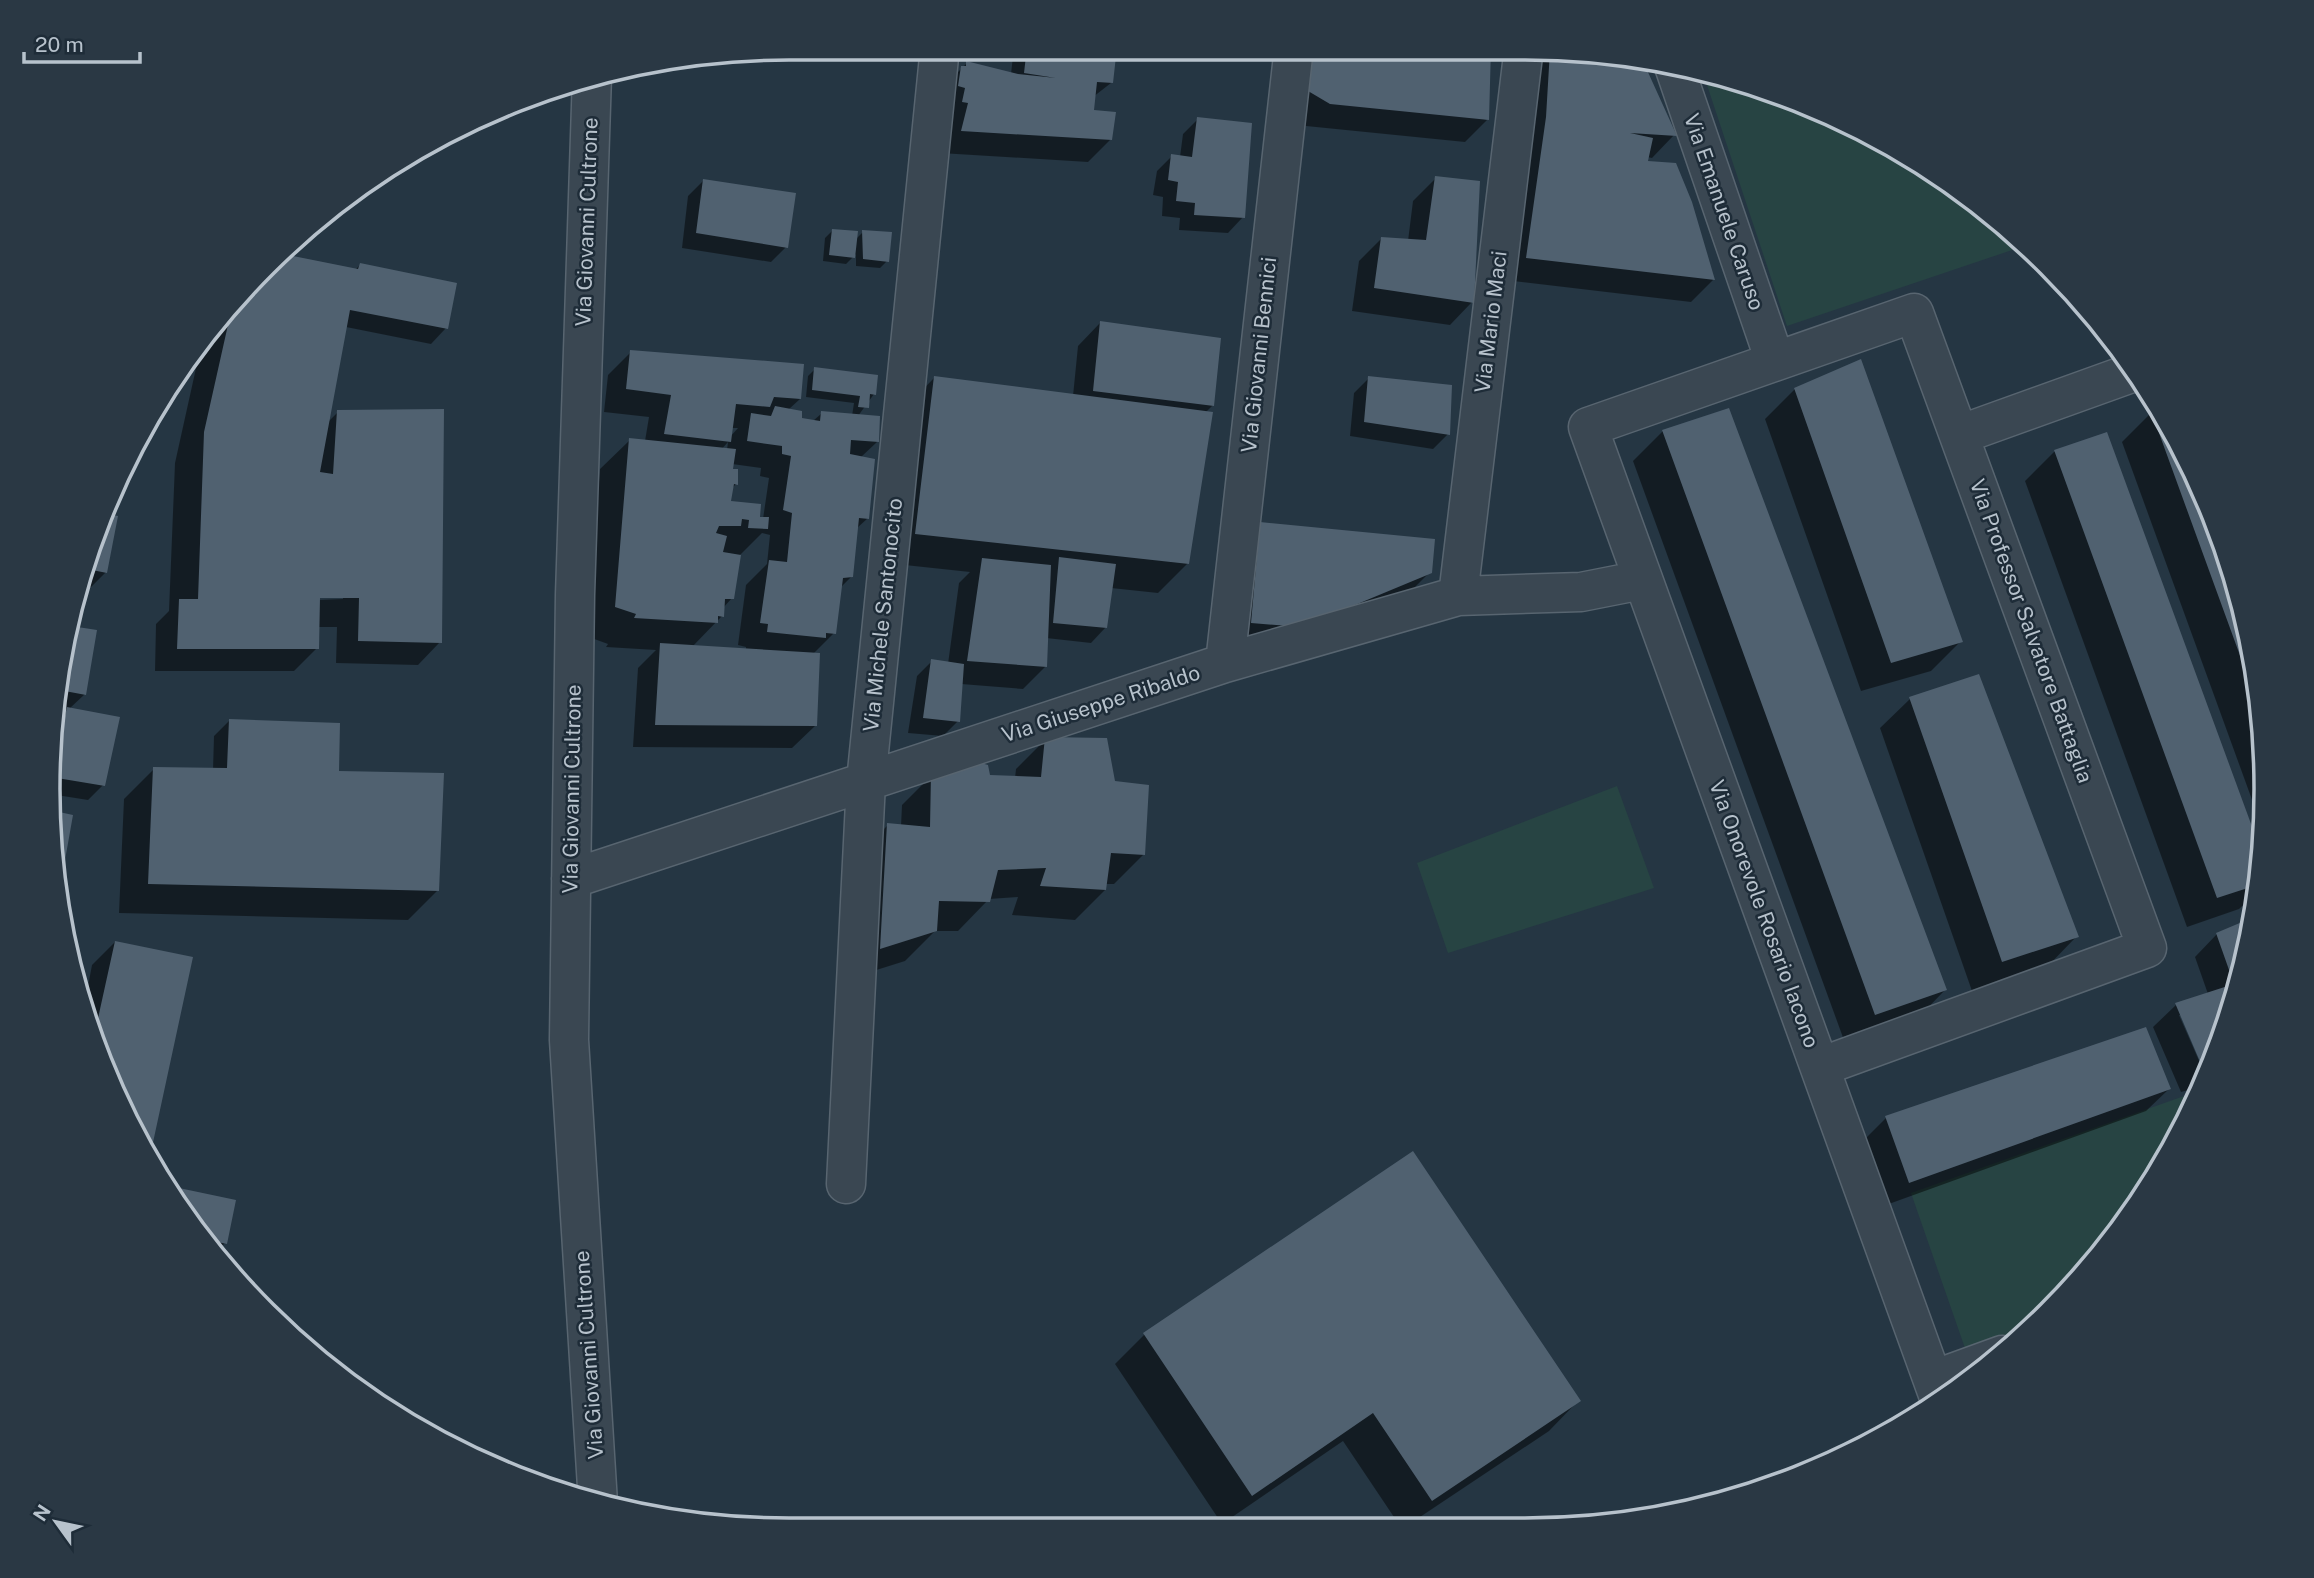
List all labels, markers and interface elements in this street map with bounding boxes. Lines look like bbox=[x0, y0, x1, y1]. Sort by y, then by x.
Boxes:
scale bar bbox=[24, 21, 140, 65]
text: 20 m bbox=[35, 32, 84, 57]
street label: Via Emanuele Caruso bbox=[1679, 110, 1770, 313]
street label: Via Giovanni Cultrone bbox=[570, 117, 603, 327]
street label: Via Mario Maci bbox=[1469, 249, 1512, 394]
street label: Via Giovanni Bennici bbox=[1236, 256, 1281, 454]
street label: Via Professor Salvatore Battaglia bbox=[1965, 476, 2098, 786]
street label: Via Michele Santonocito bbox=[858, 497, 907, 733]
street label: Via Giuseppe Ribaldo bbox=[999, 660, 1203, 747]
street label: Via Giovanni Cultrone bbox=[557, 684, 586, 894]
street label: Via Onorevole Rosario Iacono bbox=[1704, 777, 1825, 1051]
street label: Via Giovanni Cultrone bbox=[569, 1250, 608, 1460]
north arrow bbox=[21, 1487, 91, 1557]
text: N bbox=[28, 1501, 55, 1525]

